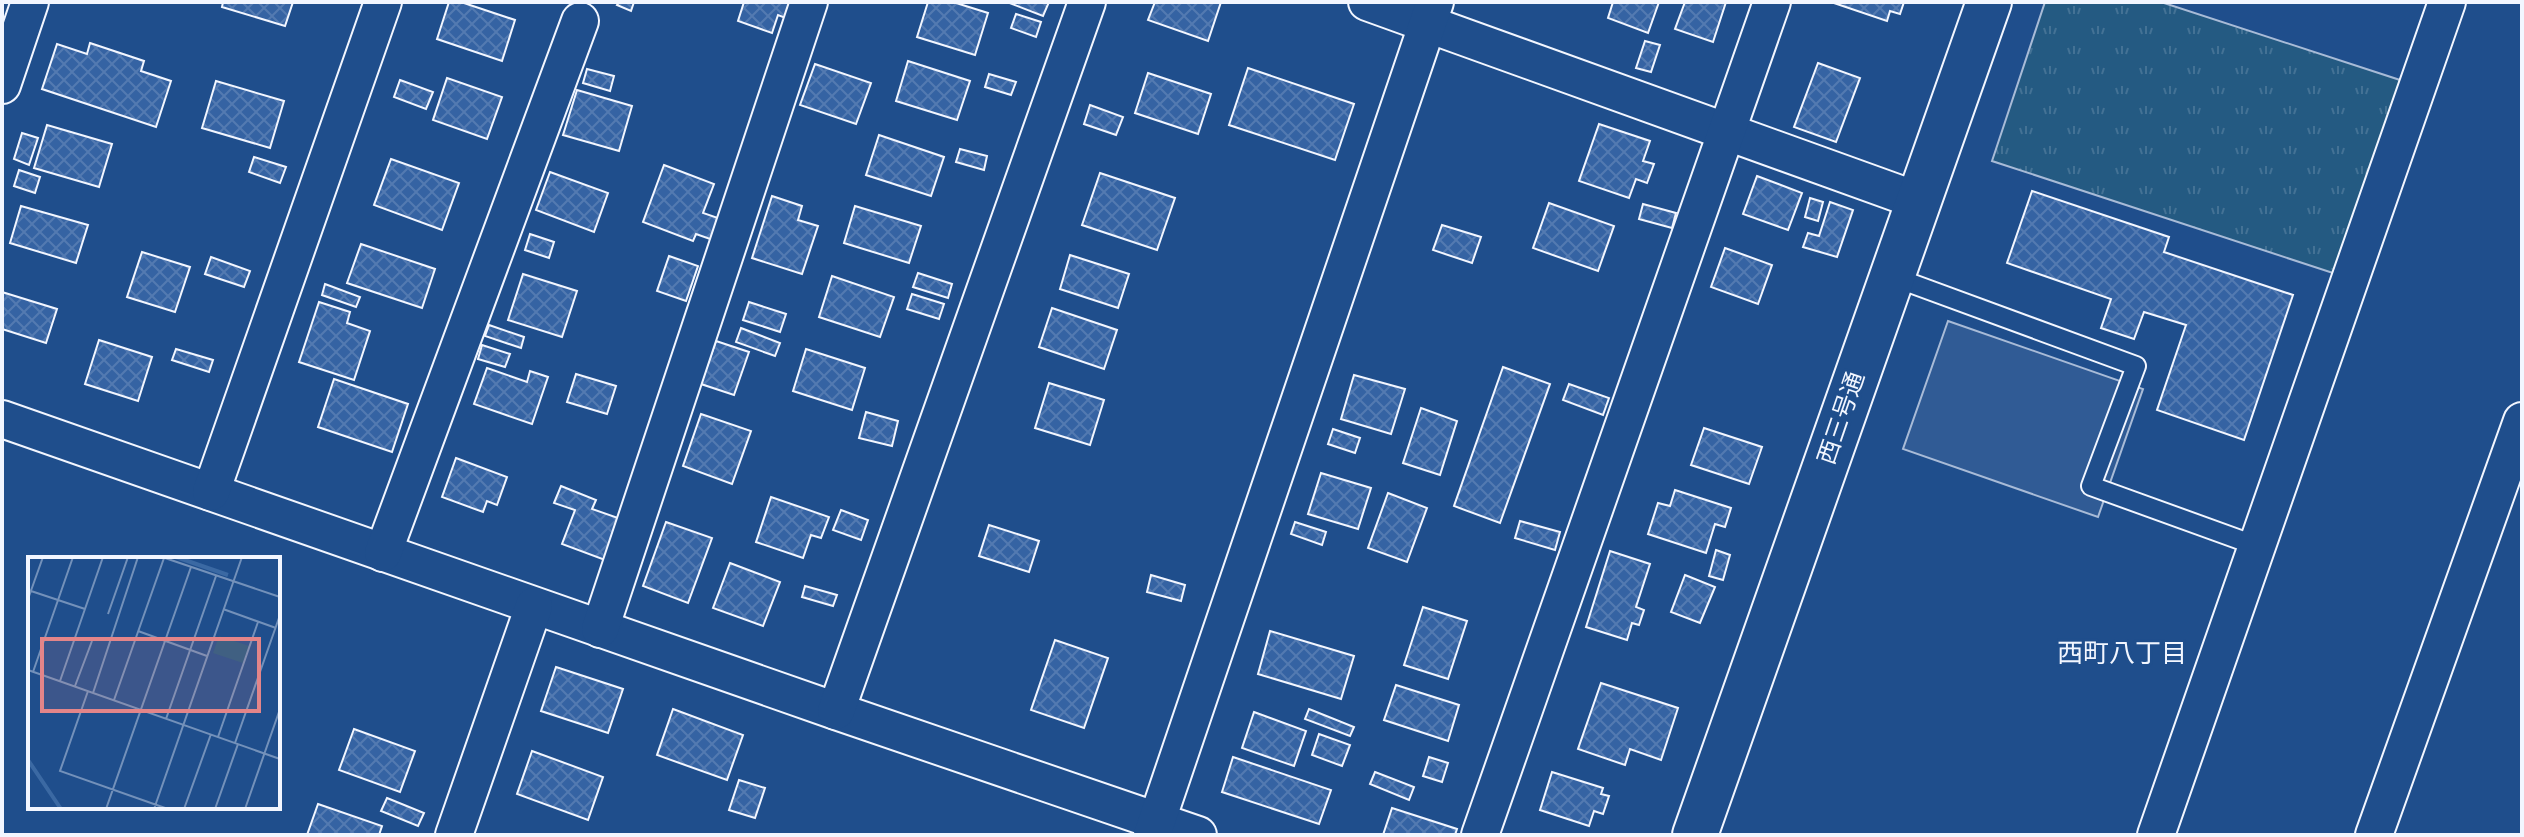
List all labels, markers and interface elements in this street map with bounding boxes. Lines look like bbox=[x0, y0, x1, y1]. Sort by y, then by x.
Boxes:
street label: 西三号通 bbox=[1809, 367, 1874, 469]
inset map bbox=[28, 557, 280, 809]
district label: 西町八丁目 bbox=[2057, 635, 2187, 672]

